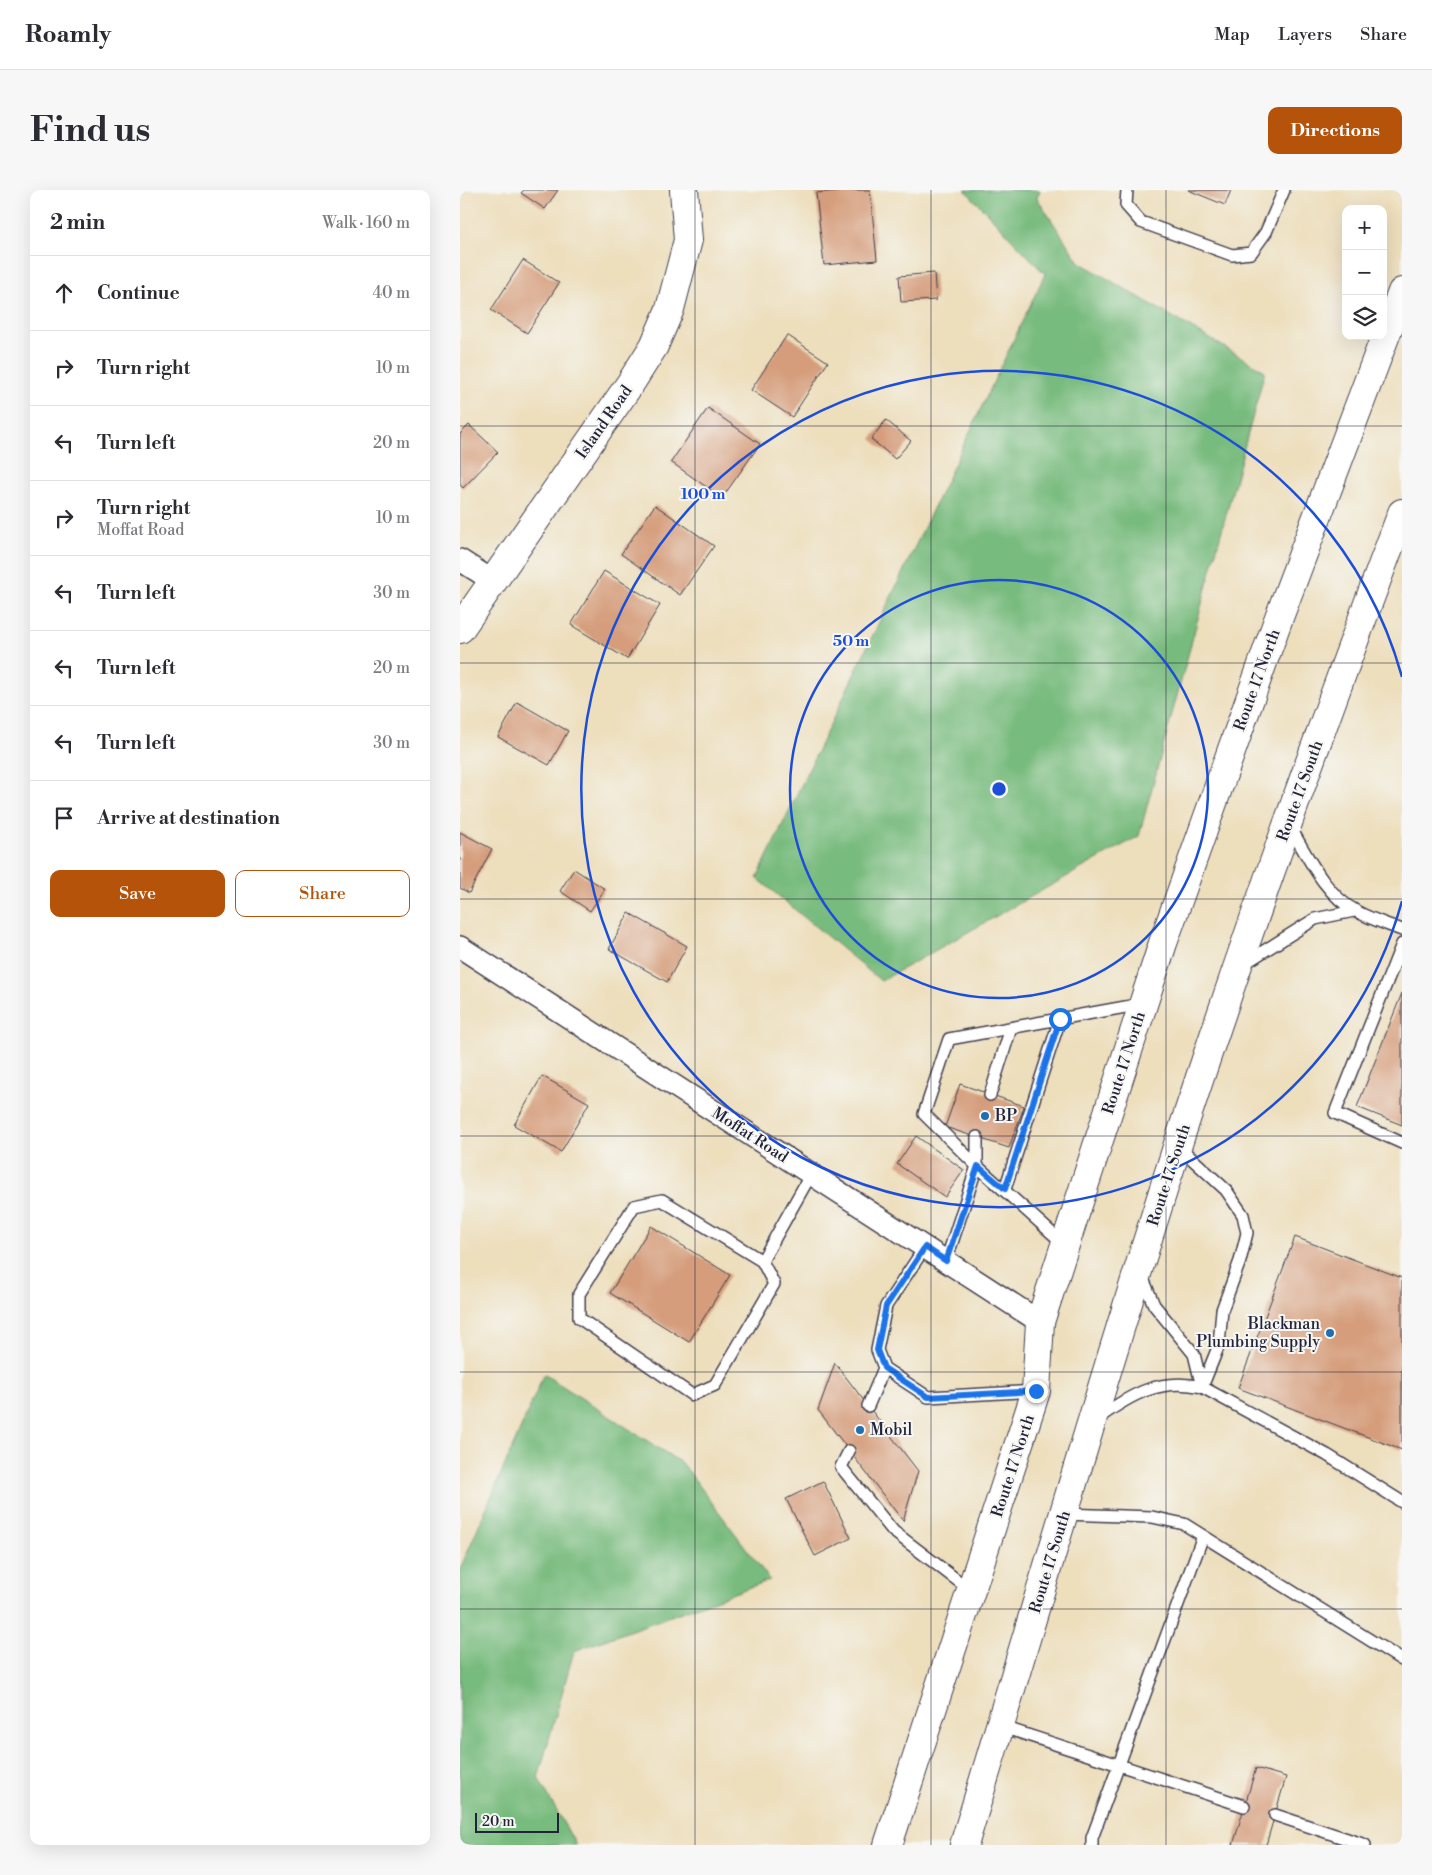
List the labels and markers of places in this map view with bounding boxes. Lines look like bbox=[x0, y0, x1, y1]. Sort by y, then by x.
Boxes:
centre of rings bbox=[990, 780, 1008, 798]
place label: BP bbox=[994, 1106, 1017, 1126]
marker: BP bbox=[979, 1110, 991, 1122]
place label: Blackman Plumbing Supply bbox=[1196, 1314, 1320, 1352]
marker: Blackman Plumbing Supply bbox=[1324, 1327, 1336, 1339]
place label: Mobil bbox=[870, 1420, 913, 1440]
marker: Mobil bbox=[854, 1424, 866, 1436]

